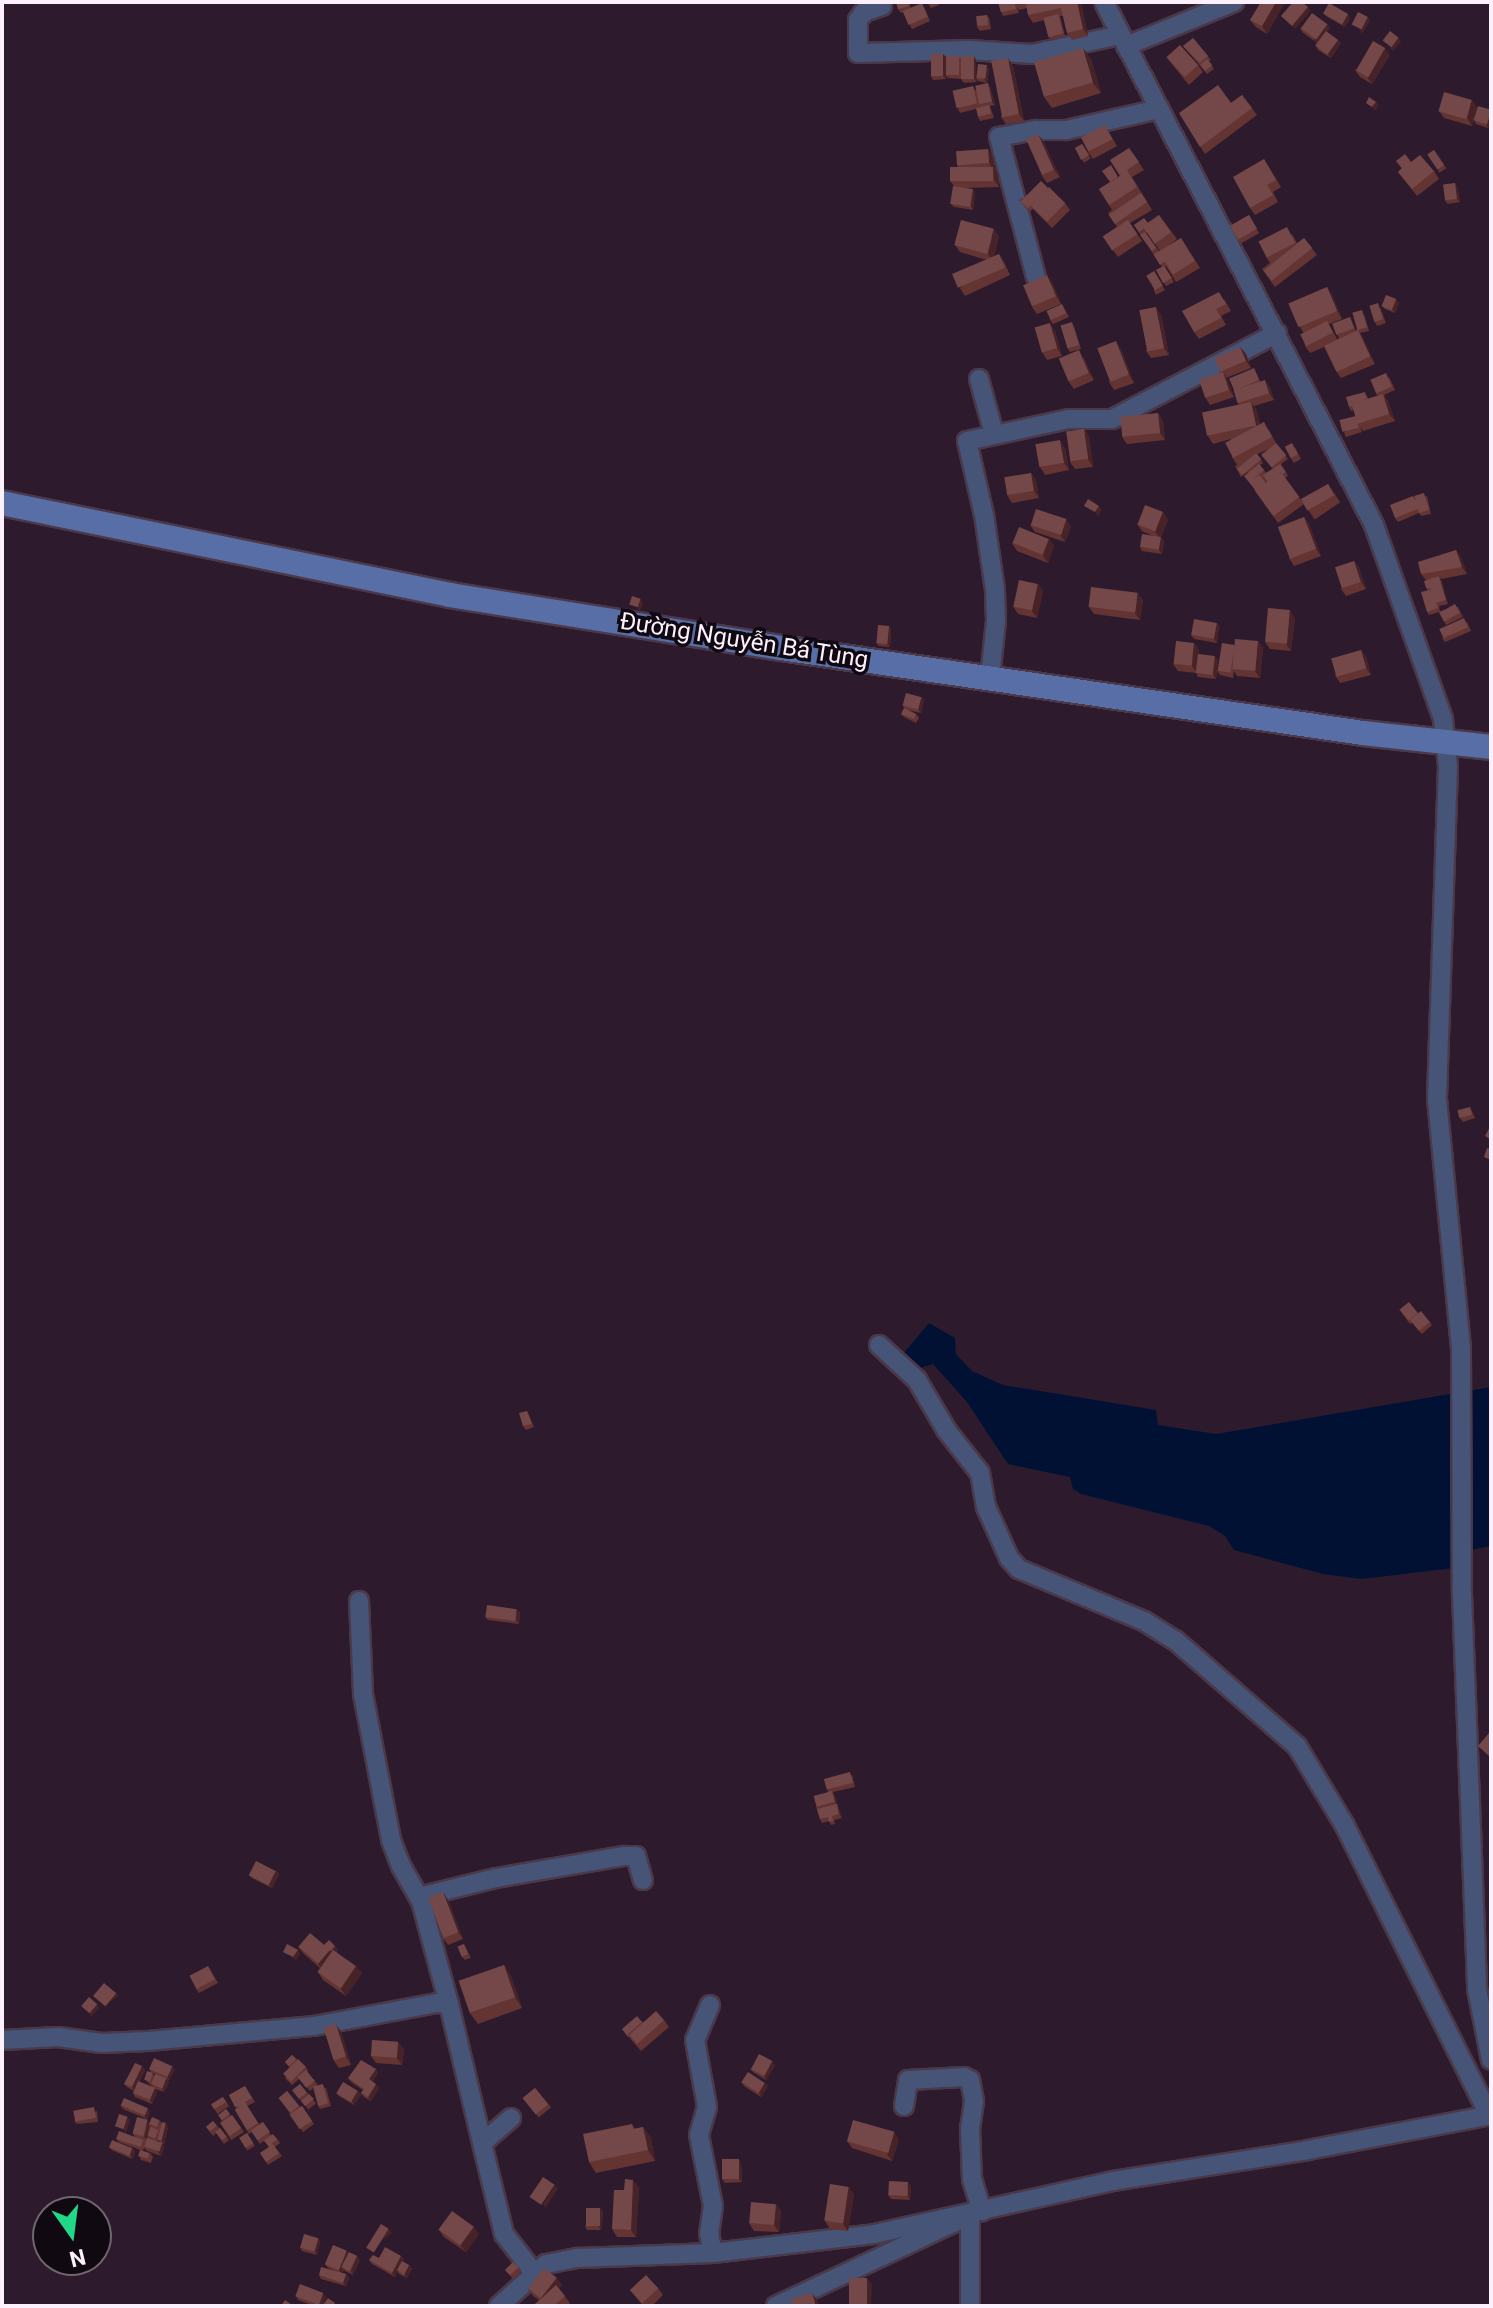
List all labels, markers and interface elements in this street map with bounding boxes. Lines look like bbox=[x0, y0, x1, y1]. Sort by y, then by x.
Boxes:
street label: Đường Nguyễn Bá Tùng bbox=[618, 607, 870, 675]
north arrow bbox=[32, 2196, 112, 2276]
text: N bbox=[67, 2244, 88, 2272]

